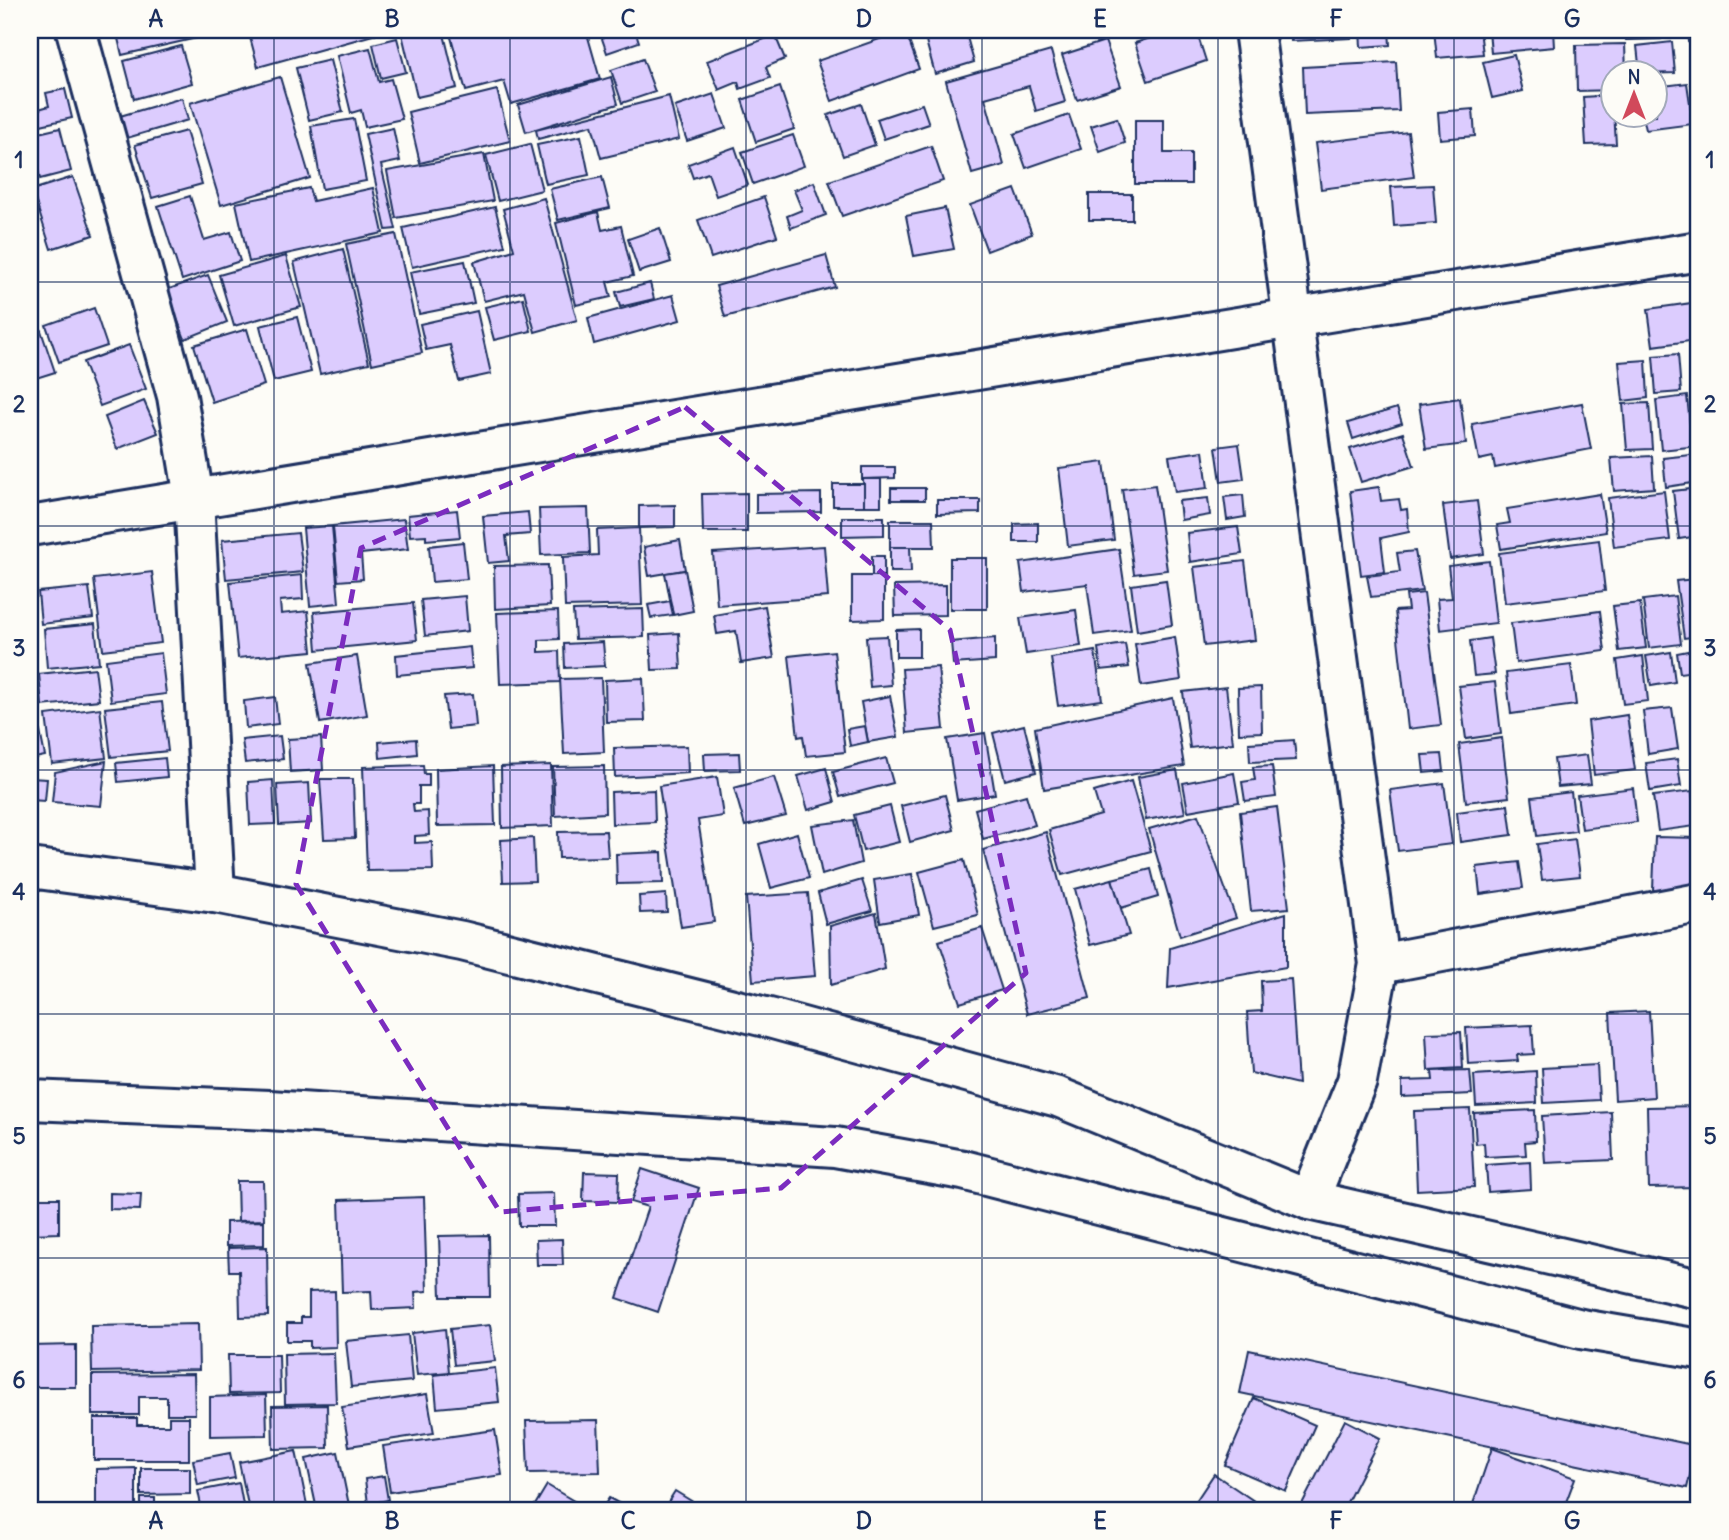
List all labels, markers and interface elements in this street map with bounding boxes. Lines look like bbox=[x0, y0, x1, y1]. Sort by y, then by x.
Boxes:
text: A bbox=[149, 4, 164, 33]
text: B bbox=[384, 4, 400, 33]
text: C bbox=[620, 4, 636, 33]
text: D bbox=[856, 4, 872, 33]
text: E bbox=[1093, 4, 1107, 33]
text: F bbox=[1329, 4, 1343, 33]
text: G bbox=[1564, 4, 1580, 33]
north arrow bbox=[1600, 60, 1670, 130]
text: N bbox=[1627, 65, 1641, 89]
text: 1 bbox=[14, 145, 24, 174]
text: 1 bbox=[1705, 145, 1715, 174]
text: 2 bbox=[13, 389, 26, 418]
text: 2 bbox=[1704, 389, 1717, 418]
text: 3 bbox=[12, 633, 26, 662]
text: 3 bbox=[1703, 633, 1717, 662]
text: 4 bbox=[12, 877, 26, 906]
text: 4 bbox=[1703, 877, 1717, 906]
text: 5 bbox=[12, 1121, 26, 1150]
text: 5 bbox=[1703, 1121, 1717, 1150]
text: 6 bbox=[12, 1365, 26, 1394]
text: 6 bbox=[1703, 1365, 1717, 1394]
text: A bbox=[149, 1506, 164, 1535]
text: B bbox=[384, 1506, 400, 1535]
text: C bbox=[620, 1506, 636, 1535]
text: D bbox=[856, 1506, 872, 1535]
text: E bbox=[1093, 1506, 1107, 1535]
text: F bbox=[1329, 1506, 1343, 1535]
text: G bbox=[1564, 1506, 1580, 1535]

